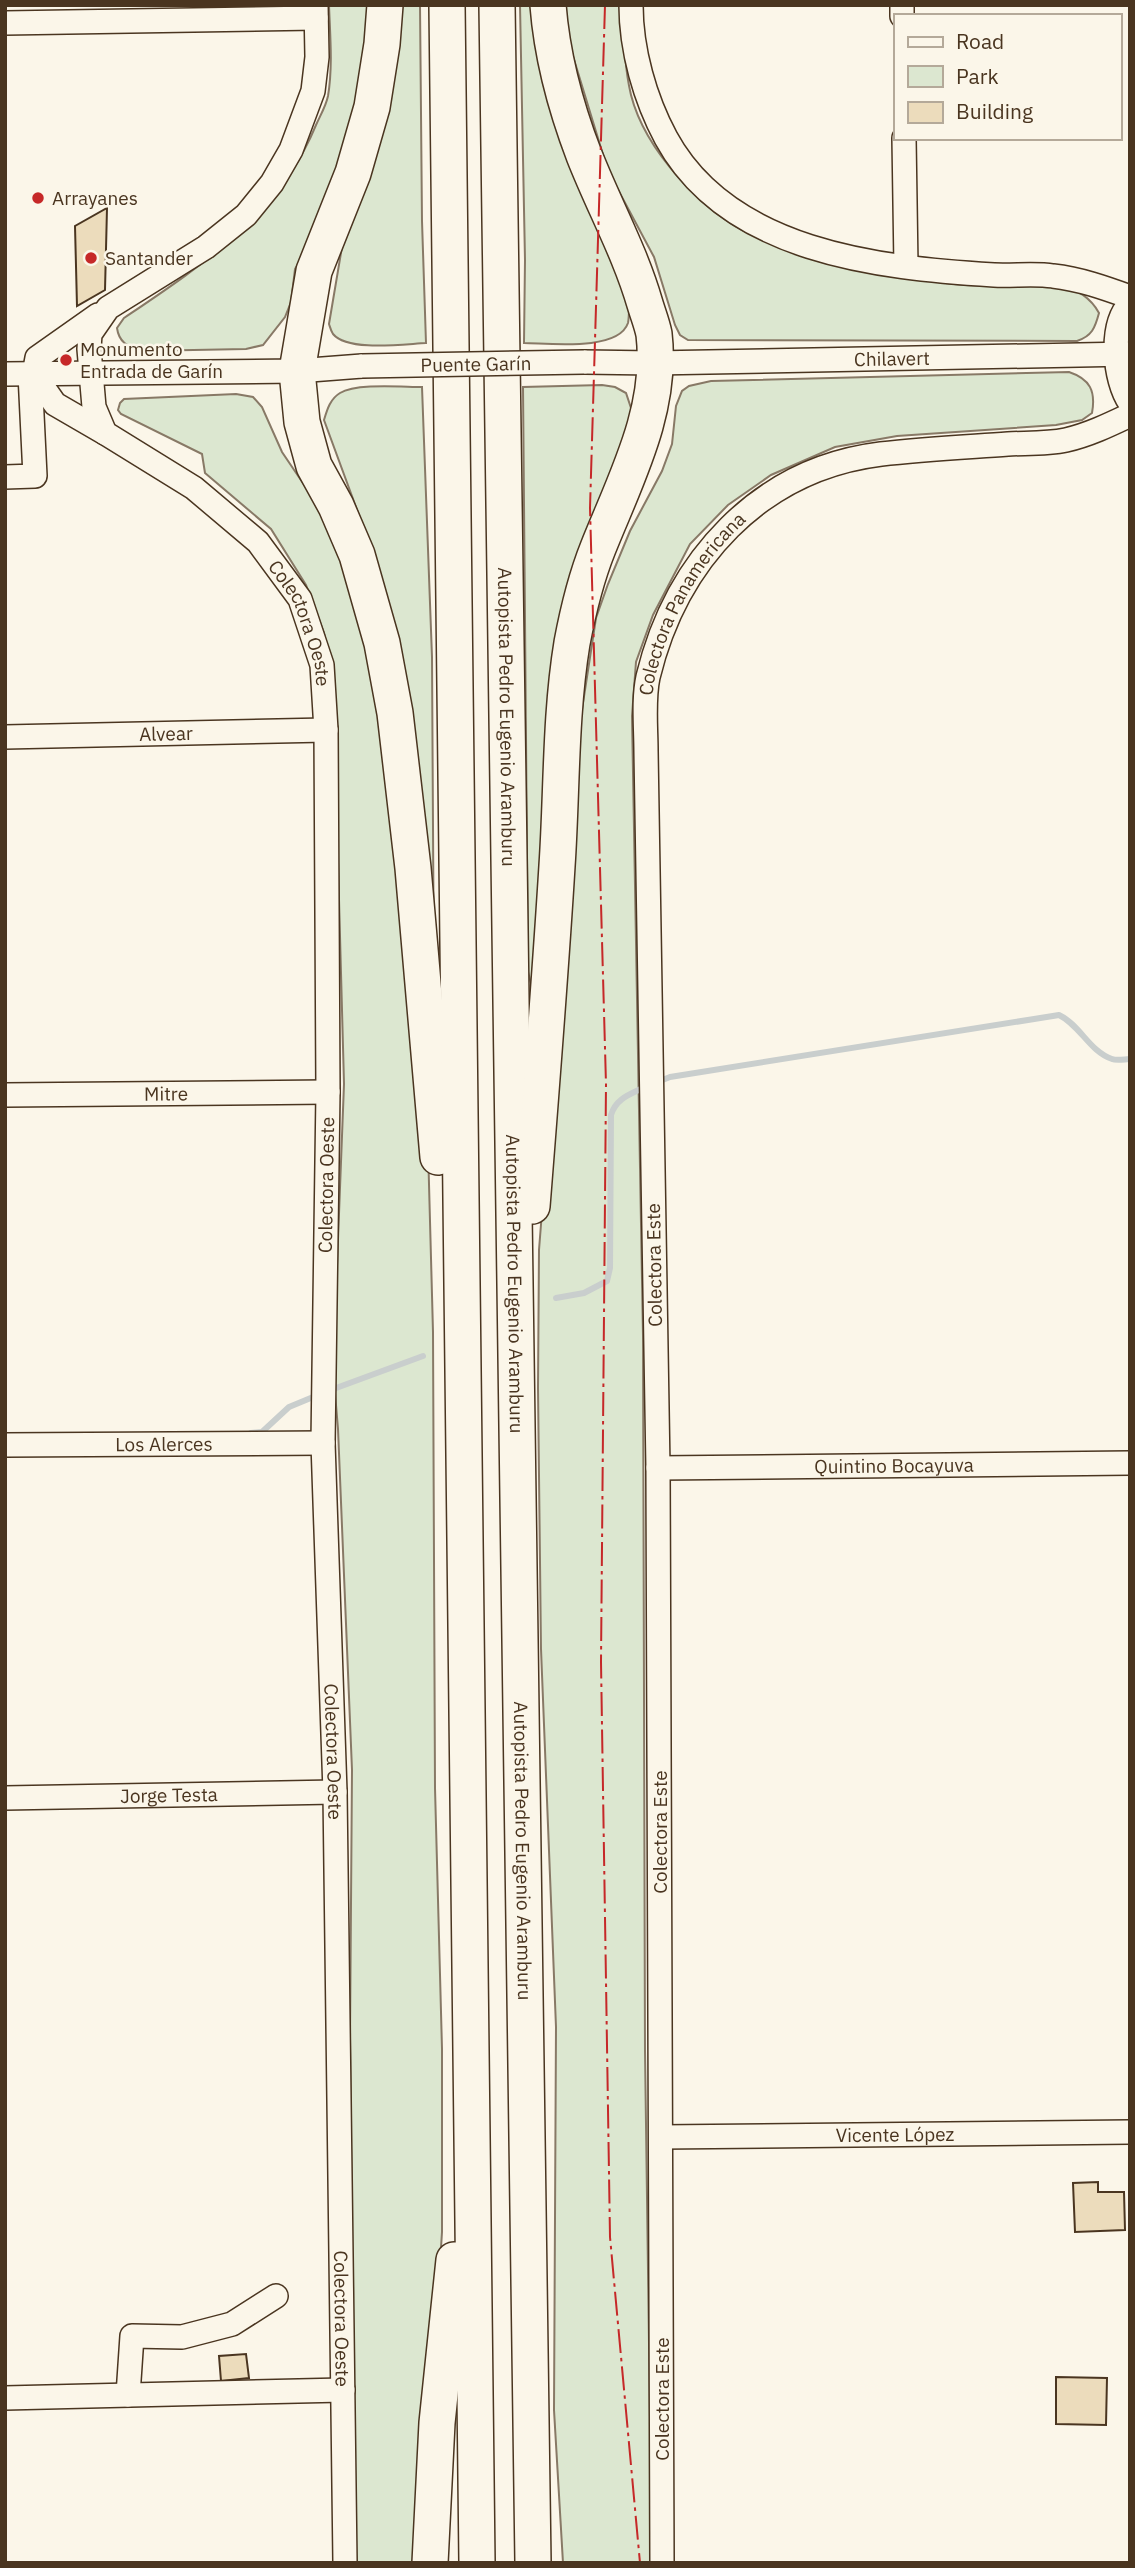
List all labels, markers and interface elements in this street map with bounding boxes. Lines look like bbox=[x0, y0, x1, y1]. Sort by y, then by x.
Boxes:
legend bbox=[894, 14, 1121, 140]
text: Road bbox=[956, 27, 1004, 55]
text: Park bbox=[956, 62, 999, 90]
text: Building bbox=[956, 97, 1033, 125]
place label: Arrayanes bbox=[52, 186, 138, 210]
marker: Arrayanes bbox=[30, 190, 46, 206]
place label: Santander bbox=[105, 246, 193, 270]
marker: Santander bbox=[83, 250, 99, 266]
place label: Monumento Entrada de Garín bbox=[80, 337, 223, 383]
street label: Chilavert bbox=[854, 346, 930, 371]
street label: Puente Garín bbox=[420, 351, 532, 377]
marker: Monumento Entrada de Garín bbox=[58, 352, 74, 368]
street label: Colectora Panamericana bbox=[634, 507, 750, 696]
street label: Colectora Oeste bbox=[263, 555, 335, 687]
street label: Autopista Pedro Eugenio Aramburu bbox=[493, 567, 521, 867]
street label: Alvear bbox=[139, 721, 193, 746]
street label: Mitre bbox=[144, 1081, 188, 1106]
street label: Colectora Oeste bbox=[313, 1117, 339, 1253]
street label: Autopista Pedro Eugenio Aramburu bbox=[501, 1134, 529, 1434]
street label: Colectora Este bbox=[641, 1203, 667, 1327]
street label: Los Alerces bbox=[115, 1432, 213, 1456]
street label: Quintino Bocayuva bbox=[814, 1453, 974, 1478]
street label: Colectora Oeste bbox=[319, 1683, 347, 1820]
street label: Autopista Pedro Eugenio Aramburu bbox=[509, 1701, 537, 2001]
street label: Colectora Este bbox=[648, 1770, 672, 1894]
street label: Jorge Testa bbox=[120, 1782, 218, 1808]
street label: Vicente López bbox=[835, 2122, 955, 2147]
street label: Colectora Oeste bbox=[329, 2250, 355, 2387]
street label: Colectora Este bbox=[650, 2337, 674, 2461]

